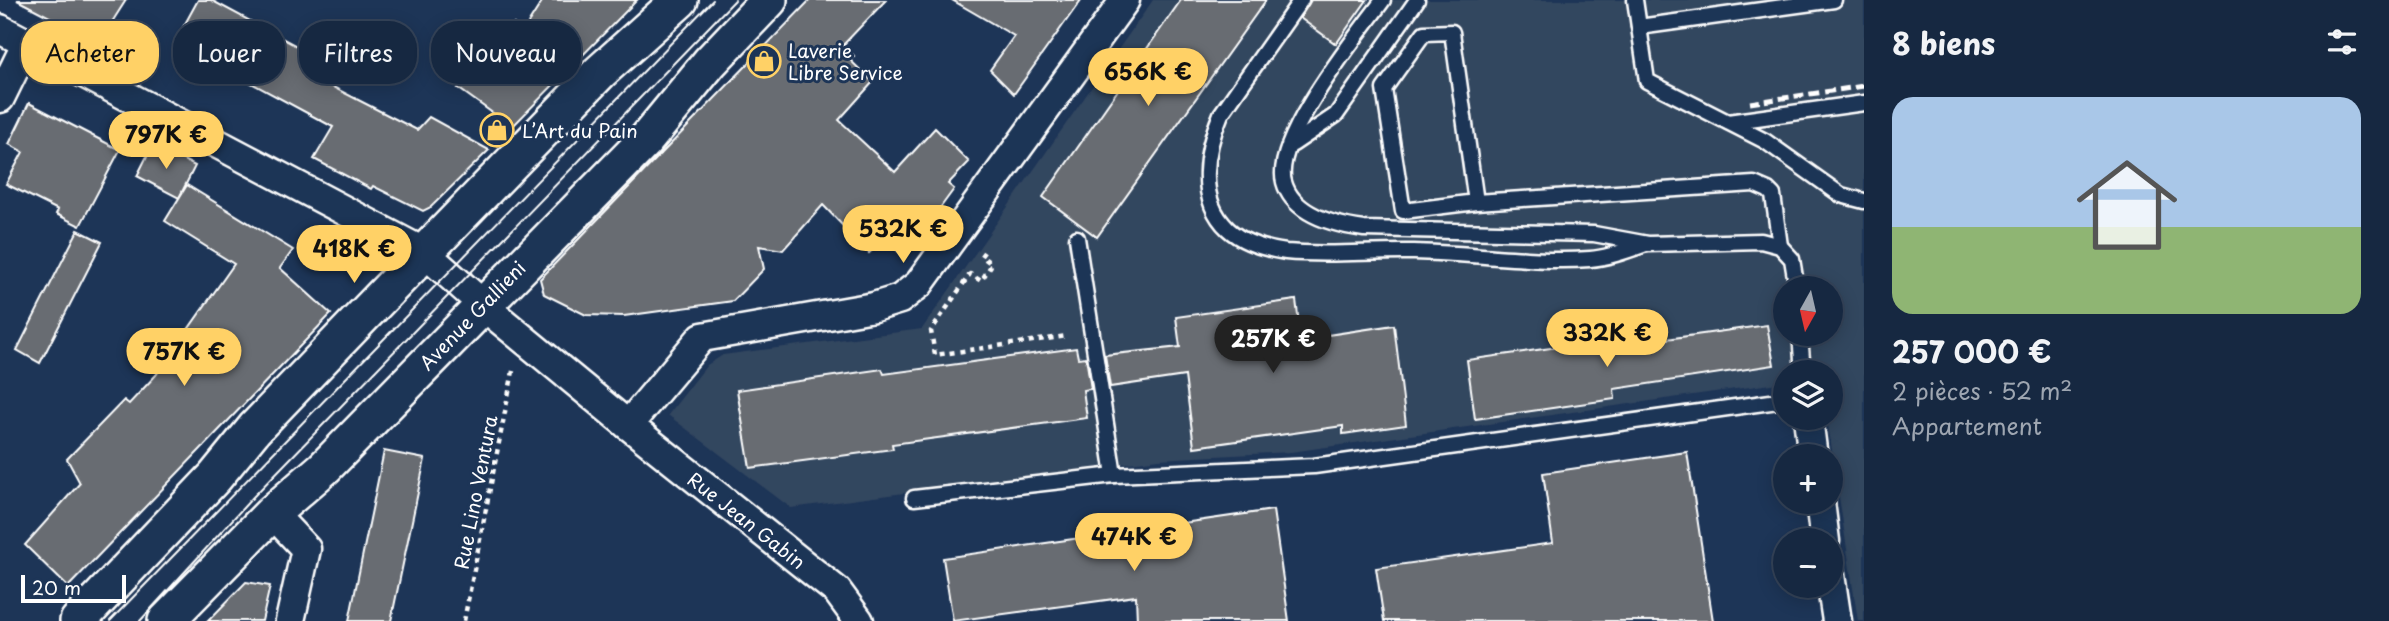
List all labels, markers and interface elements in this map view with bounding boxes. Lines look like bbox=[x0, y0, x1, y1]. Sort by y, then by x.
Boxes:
text: 8 biens bbox=[1892, 20, 1995, 65]
chip: Acheter bbox=[21, 21, 159, 84]
chip: Louer bbox=[173, 21, 285, 84]
chip: Filtres bbox=[299, 21, 417, 84]
chip: Nouveau bbox=[431, 21, 581, 84]
icon: filters bbox=[2323, 23, 2361, 61]
place label: Laverie Libre Service bbox=[788, 36, 903, 86]
shop icon: Laverie Libre Service bbox=[745, 42, 783, 80]
pin: 656K € bbox=[1091, 48, 1205, 108]
text: 656K € bbox=[1104, 53, 1192, 88]
pin: 797K € bbox=[109, 111, 223, 171]
shop icon: L’Art du Pain bbox=[478, 111, 516, 149]
text: 797K € bbox=[125, 116, 207, 151]
place label: L’Art du Pain bbox=[522, 116, 638, 144]
icon: home bbox=[2064, 142, 2190, 268]
pin: 532K € bbox=[846, 205, 960, 265]
text: 532K € bbox=[858, 210, 948, 245]
pin: 418K € bbox=[297, 226, 411, 285]
text: 418K € bbox=[312, 230, 396, 265]
street label: Avenue Gallieni bbox=[412, 254, 532, 376]
north arrow bbox=[1773, 276, 1843, 346]
map controls bbox=[1773, 276, 1843, 598]
pin: 332K € bbox=[1550, 310, 1664, 369]
text: 332K € bbox=[1562, 314, 1652, 349]
pin: 257K € bbox=[1216, 316, 1330, 375]
text: 257K € bbox=[1230, 320, 1316, 355]
pin: 757K € bbox=[127, 328, 241, 388]
text: 257 000 € bbox=[1892, 328, 2051, 373]
text: 757K € bbox=[142, 333, 226, 368]
button: layers bbox=[1773, 360, 1843, 430]
text: 2 pièces · 52 m² bbox=[1892, 373, 2072, 408]
text: Appartement bbox=[1892, 408, 2042, 443]
street label: Rue Lino Ventura bbox=[446, 412, 504, 571]
button: + bbox=[1773, 444, 1843, 514]
street label: Rue Jean Gabin bbox=[682, 465, 812, 575]
pin: 474K € bbox=[1077, 514, 1191, 573]
text: 474K € bbox=[1091, 518, 1177, 553]
button: − bbox=[1773, 528, 1843, 598]
scale bar bbox=[21, 572, 126, 604]
text: 20 m bbox=[32, 573, 81, 601]

